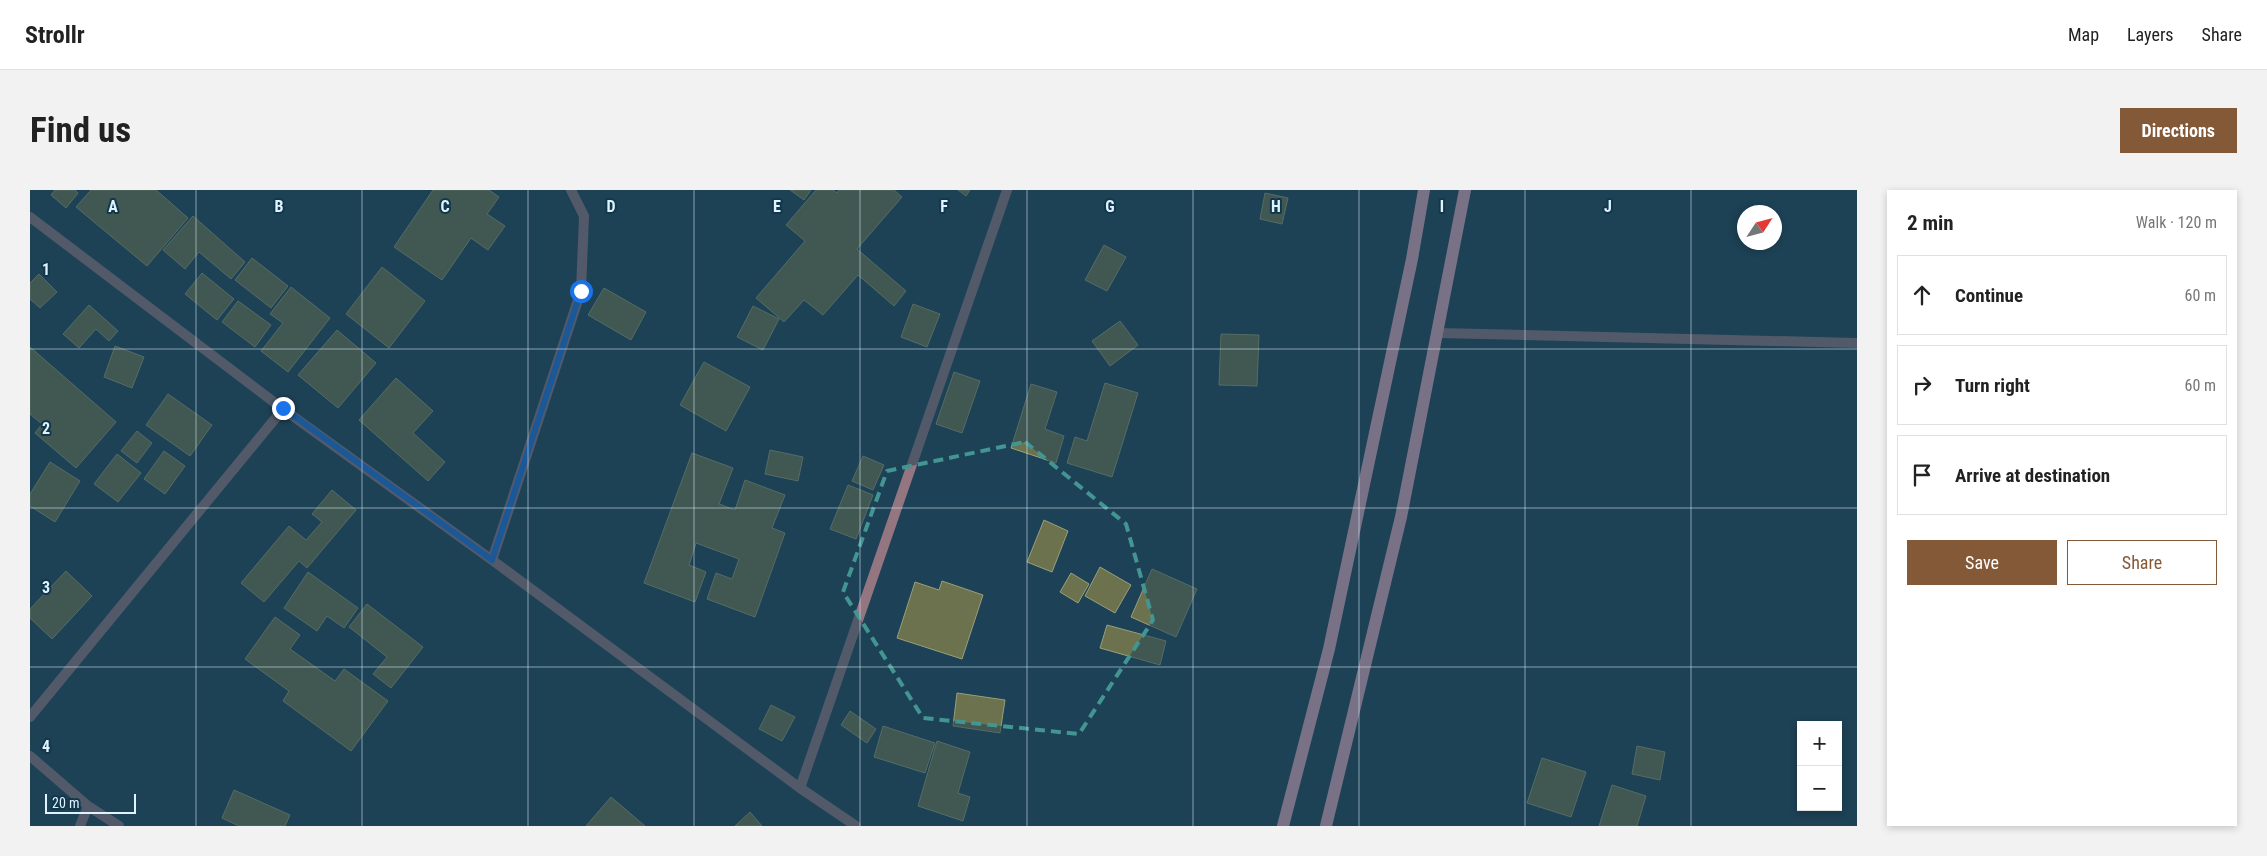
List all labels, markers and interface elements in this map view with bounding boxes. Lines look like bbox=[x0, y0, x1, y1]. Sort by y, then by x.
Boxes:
text: Strollr bbox=[25, 21, 85, 49]
text: Map bbox=[2068, 24, 2099, 45]
text: Layers bbox=[2127, 24, 2174, 45]
text: Share bbox=[2202, 24, 2242, 45]
button: Directions bbox=[2120, 108, 2237, 153]
text: Find us bbox=[30, 110, 131, 151]
text: A bbox=[108, 197, 118, 216]
text: B bbox=[275, 197, 284, 216]
text: C bbox=[440, 197, 450, 216]
text: D bbox=[606, 197, 616, 216]
text: E bbox=[773, 197, 781, 216]
text: F bbox=[940, 197, 948, 216]
text: G bbox=[1105, 197, 1115, 216]
text: H bbox=[1271, 197, 1281, 216]
text: I bbox=[1440, 197, 1444, 216]
text: J bbox=[1604, 197, 1612, 216]
north arrow bbox=[1737, 205, 1782, 250]
text: 2 min bbox=[1907, 211, 1954, 235]
text: Walk · 120 m bbox=[2136, 213, 2217, 232]
text: 1 bbox=[42, 260, 50, 279]
route start bbox=[570, 280, 593, 303]
icon: ahead bbox=[1908, 281, 1936, 309]
text: Continue bbox=[1955, 284, 2023, 307]
text: 60 m bbox=[2184, 286, 2216, 305]
icon: right bbox=[1908, 371, 1936, 399]
text: Turn right bbox=[1955, 374, 2030, 397]
text: 60 m bbox=[2184, 376, 2216, 395]
route end bbox=[272, 397, 295, 420]
text: 2 bbox=[42, 419, 50, 438]
icon: arrive bbox=[1908, 461, 1936, 489]
text: Arrive at destination bbox=[1955, 464, 2110, 487]
button: Save bbox=[1907, 540, 2057, 585]
button: Share bbox=[2067, 540, 2217, 585]
text: 3 bbox=[42, 578, 50, 597]
map controls bbox=[1797, 721, 1842, 811]
button: + bbox=[1797, 721, 1842, 766]
text: 4 bbox=[42, 737, 50, 756]
button: − bbox=[1797, 766, 1842, 811]
scale bar bbox=[45, 791, 136, 814]
text: 20 m bbox=[52, 795, 80, 811]

